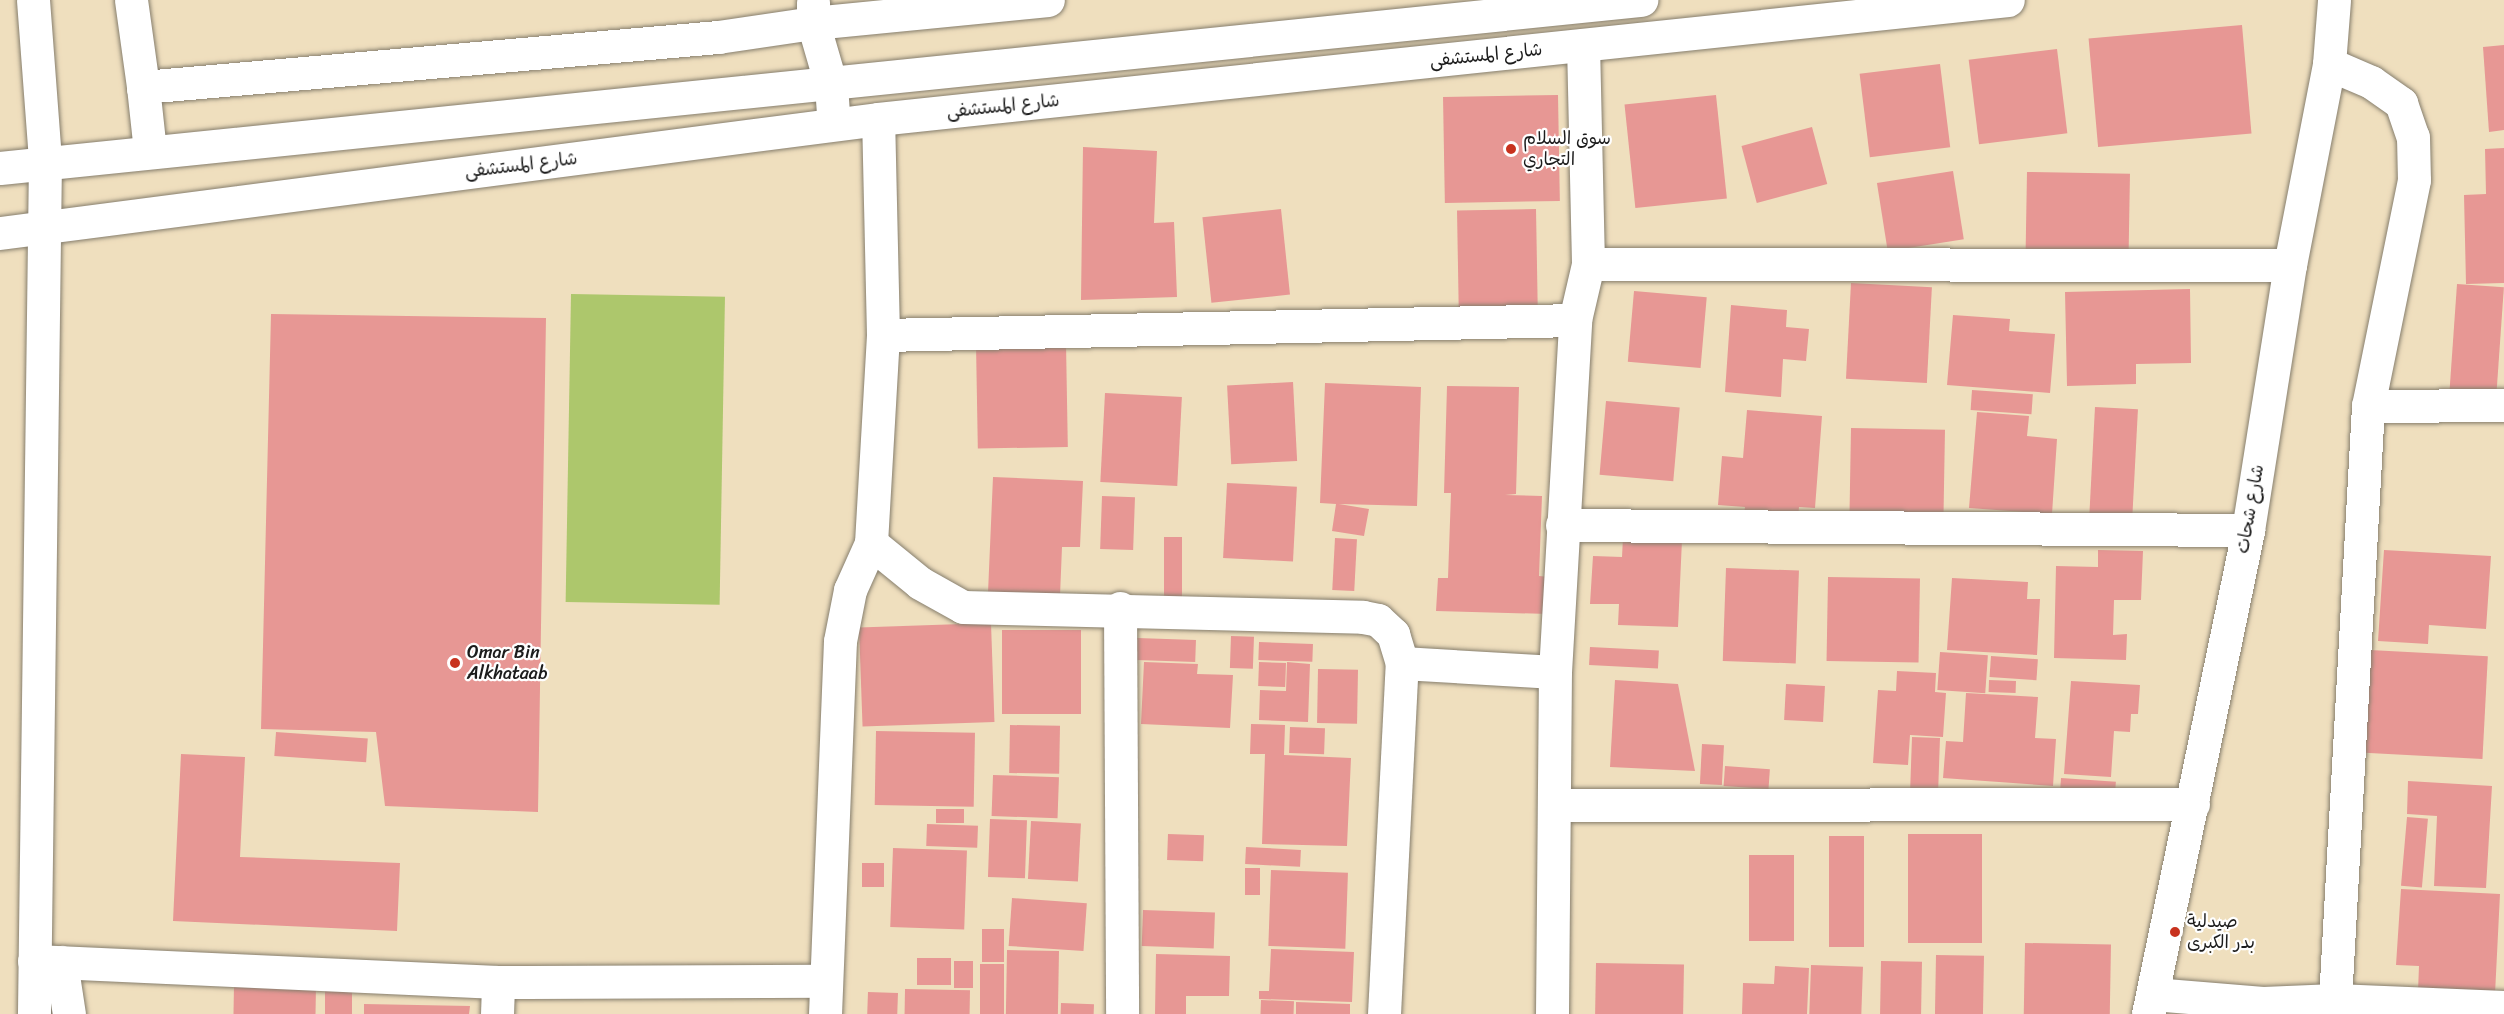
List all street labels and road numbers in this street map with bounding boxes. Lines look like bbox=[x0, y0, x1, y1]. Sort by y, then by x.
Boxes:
street label: شارع المستشفى bbox=[1428, 38, 1544, 72]
street label: شارع المستشفى bbox=[945, 89, 1061, 123]
street label: شارع المستشفى bbox=[463, 147, 579, 183]
street label: شارع شحات bbox=[2232, 463, 2268, 555]

